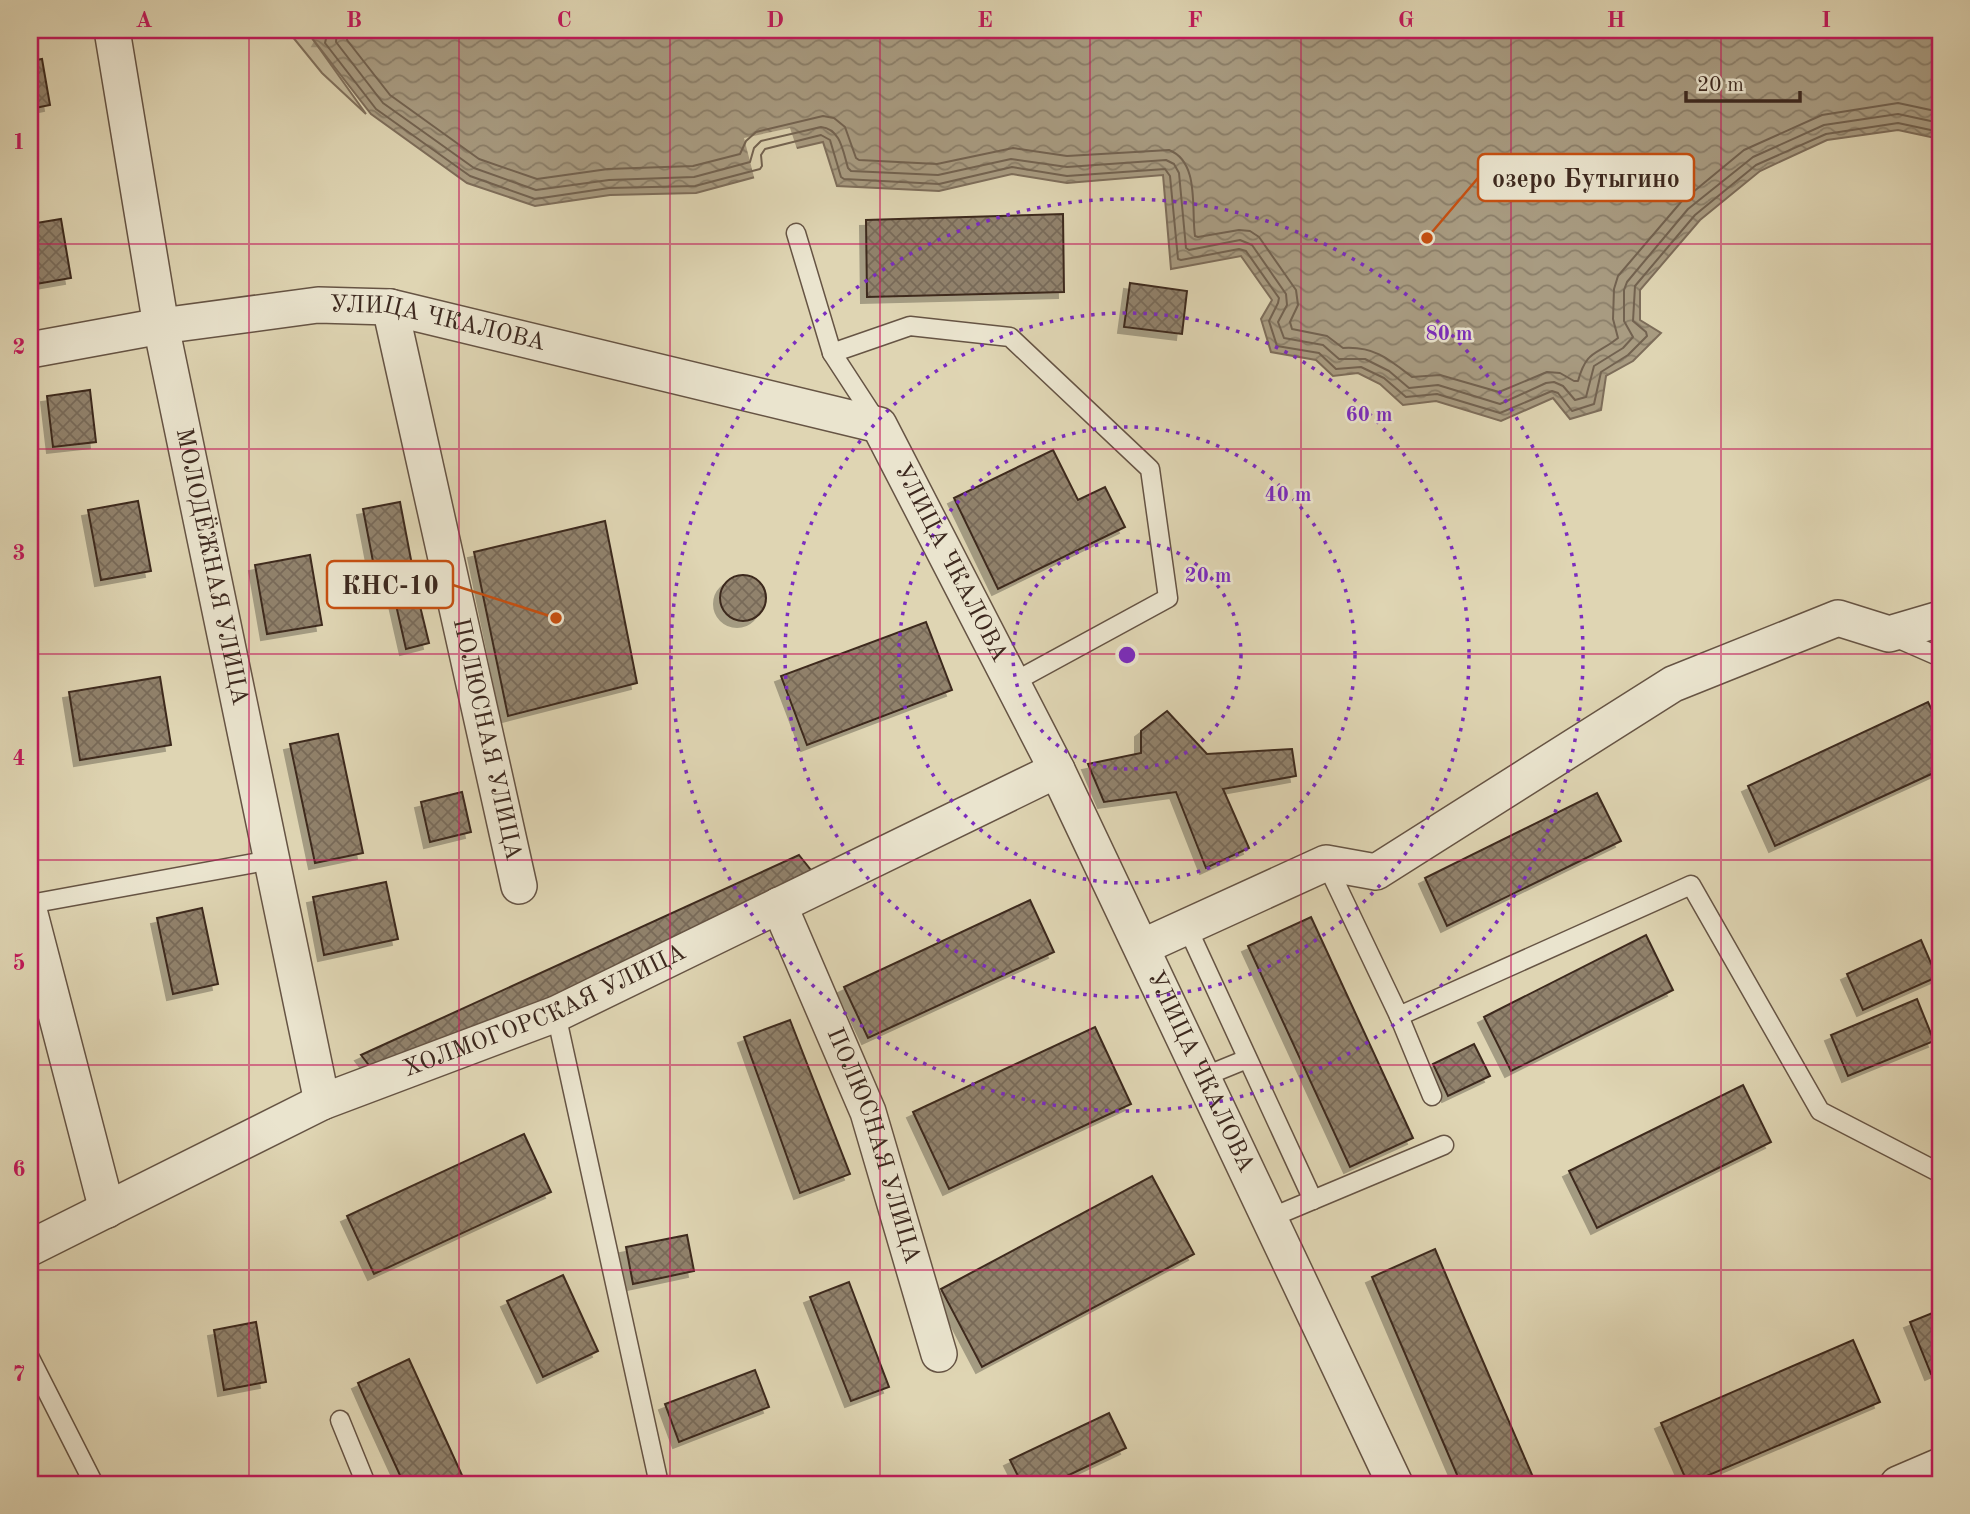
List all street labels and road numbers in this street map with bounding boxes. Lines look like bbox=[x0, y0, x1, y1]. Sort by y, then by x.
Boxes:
street label: УЛИЦА ЧКАЛОВА bbox=[329, 293, 548, 356]
street label: МОЛОДЁЖНАЯ УЛИЦА bbox=[171, 426, 251, 708]
street label: УЛИЦА ЧКАЛОВА bbox=[889, 460, 1011, 666]
street label: ПОЛЮСНАЯ УЛИЦА bbox=[448, 616, 525, 863]
street label: ХОЛМОГОРСКАЯ УЛИЦА bbox=[400, 941, 690, 1082]
street label: УЛИЦА ЧКАЛОВА bbox=[1142, 968, 1258, 1176]
street label: ПОЛЮСНАЯ УЛИЦА bbox=[821, 1025, 924, 1266]

